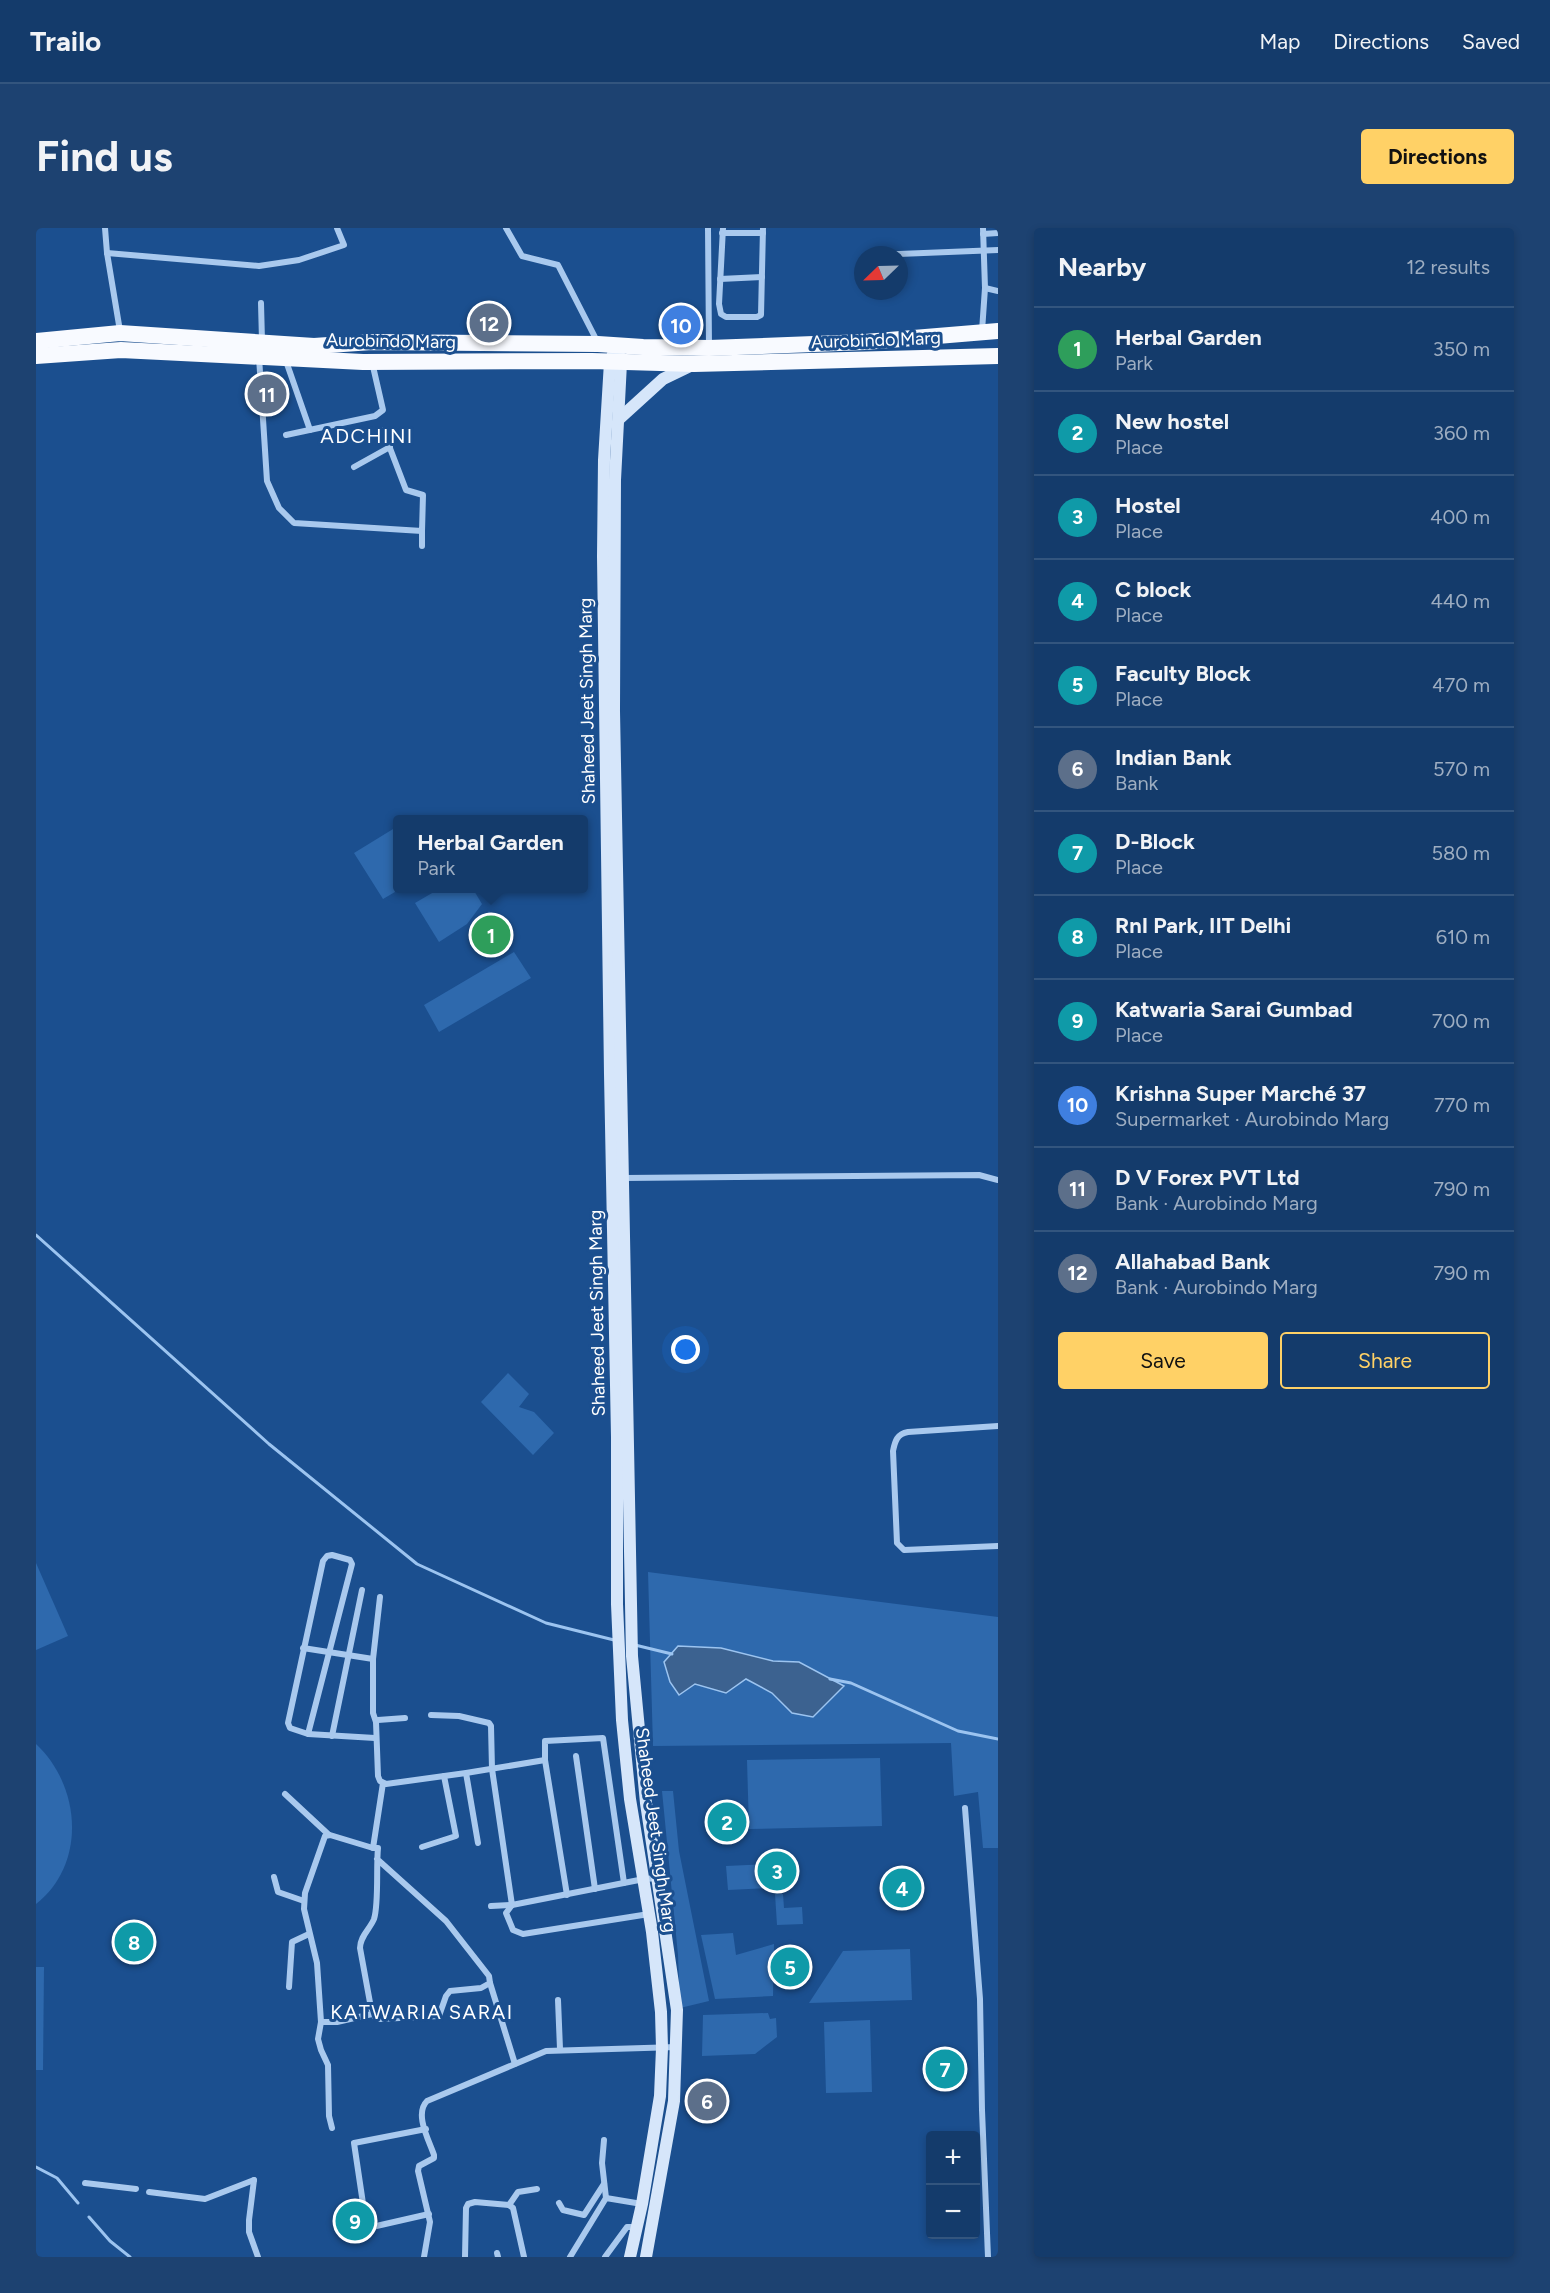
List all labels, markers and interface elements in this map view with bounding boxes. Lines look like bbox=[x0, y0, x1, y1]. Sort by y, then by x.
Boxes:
text: Trailo bbox=[30, 24, 101, 58]
text: Map bbox=[1259, 29, 1300, 54]
text: Directions bbox=[1333, 29, 1429, 54]
text: Saved bbox=[1462, 29, 1520, 54]
button: Directions bbox=[1361, 129, 1514, 184]
text: Find us bbox=[36, 131, 173, 182]
north arrow bbox=[854, 246, 908, 300]
text: Nearby bbox=[1058, 251, 1146, 283]
text: 12 results bbox=[1406, 255, 1490, 279]
pin: 12 bbox=[470, 300, 508, 346]
pin: 10 bbox=[662, 302, 700, 348]
text: Herbal Garden bbox=[1115, 324, 1262, 351]
street label: Aurobindo Marg bbox=[811, 327, 941, 353]
street label: Aurobindo Marg bbox=[326, 329, 456, 353]
text: 1 bbox=[1073, 337, 1082, 361]
text: 350 m bbox=[1433, 337, 1490, 361]
text: Park bbox=[1115, 351, 1153, 375]
pin: 11 bbox=[248, 372, 286, 416]
text: New hostel bbox=[1115, 408, 1229, 435]
text: 2 bbox=[1072, 421, 1083, 445]
text: 360 m bbox=[1433, 421, 1490, 445]
district label: ADCHINI bbox=[320, 424, 414, 448]
text: Place bbox=[1115, 435, 1163, 459]
text: Hostel bbox=[1115, 492, 1181, 519]
text: 3 bbox=[1072, 505, 1083, 529]
text: 400 m bbox=[1430, 505, 1490, 529]
text: Place bbox=[1115, 519, 1163, 543]
text: C block bbox=[1115, 576, 1191, 603]
text: 4 bbox=[1071, 589, 1084, 613]
text: 440 m bbox=[1430, 589, 1490, 613]
street label: Shaheed Jeet Singh Marg bbox=[574, 598, 600, 804]
text: Place bbox=[1115, 603, 1163, 627]
text: Faculty Block bbox=[1115, 660, 1251, 687]
text: 5 bbox=[1072, 673, 1083, 697]
text: 470 m bbox=[1432, 673, 1490, 697]
text: Place bbox=[1115, 687, 1163, 711]
text: Indian Bank bbox=[1115, 744, 1232, 771]
text: 6 bbox=[1072, 757, 1083, 781]
text: 570 m bbox=[1433, 757, 1490, 781]
text: Bank bbox=[1115, 771, 1158, 795]
popup bbox=[393, 815, 588, 893]
text: D-Block bbox=[1115, 828, 1195, 855]
text: Herbal Garden bbox=[417, 829, 564, 856]
text: 7 bbox=[1072, 841, 1083, 865]
text: 580 m bbox=[1431, 841, 1490, 865]
text: Place bbox=[1115, 855, 1163, 879]
text: Park bbox=[417, 856, 455, 880]
pin: 1 bbox=[472, 912, 510, 958]
text: RnI Park, IIT Delhi bbox=[1115, 912, 1291, 939]
text: 8 bbox=[1071, 925, 1084, 949]
text: 610 m bbox=[1436, 925, 1490, 949]
text: Place bbox=[1115, 939, 1163, 963]
text: Katwaria Sarai Gumbad bbox=[1115, 996, 1352, 1023]
text: 9 bbox=[1072, 1009, 1083, 1033]
text: 700 m bbox=[1432, 1009, 1490, 1033]
text: Place bbox=[1115, 1023, 1163, 1047]
text: Krishna Super Marché 37 bbox=[1115, 1080, 1366, 1107]
text: 10 bbox=[1067, 1093, 1088, 1117]
text: 770 m bbox=[1434, 1093, 1490, 1117]
text: Supermarket · Aurobindo Marg bbox=[1115, 1107, 1389, 1131]
text: D V Forex PVT Ltd bbox=[1115, 1164, 1300, 1191]
text: 11 bbox=[1069, 1177, 1086, 1201]
text: 790 m bbox=[1433, 1177, 1490, 1201]
text: Bank · Aurobindo Marg bbox=[1115, 1191, 1318, 1215]
street label: Shaheed Jeet Singh Marg bbox=[584, 1210, 610, 1416]
text: Allahabad Bank bbox=[1115, 1248, 1270, 1275]
text: 12 bbox=[1067, 1261, 1088, 1285]
text: 790 m bbox=[1433, 1261, 1490, 1285]
text: Bank · Aurobindo Marg bbox=[1115, 1275, 1318, 1299]
button: Save bbox=[1058, 1332, 1268, 1389]
button: Share bbox=[1280, 1332, 1490, 1389]
your location bbox=[671, 1335, 700, 1364]
street label: Shaheed Jeet Singh Marg bbox=[631, 1726, 681, 1934]
pin: 2 bbox=[708, 1800, 746, 1844]
pin: 3 bbox=[758, 1848, 796, 1894]
pin: 4 bbox=[882, 1866, 922, 1910]
pin: 8 bbox=[114, 1920, 154, 1964]
pin: 5 bbox=[770, 1944, 810, 1990]
district label: KATWARIA SARAI bbox=[330, 2000, 514, 2024]
pin: 7 bbox=[926, 2046, 964, 2092]
pin: 6 bbox=[688, 2078, 726, 2124]
map controls bbox=[926, 2131, 980, 2239]
button: + bbox=[926, 2131, 980, 2185]
button: − bbox=[926, 2185, 980, 2239]
pin: 9 bbox=[336, 2198, 374, 2244]

